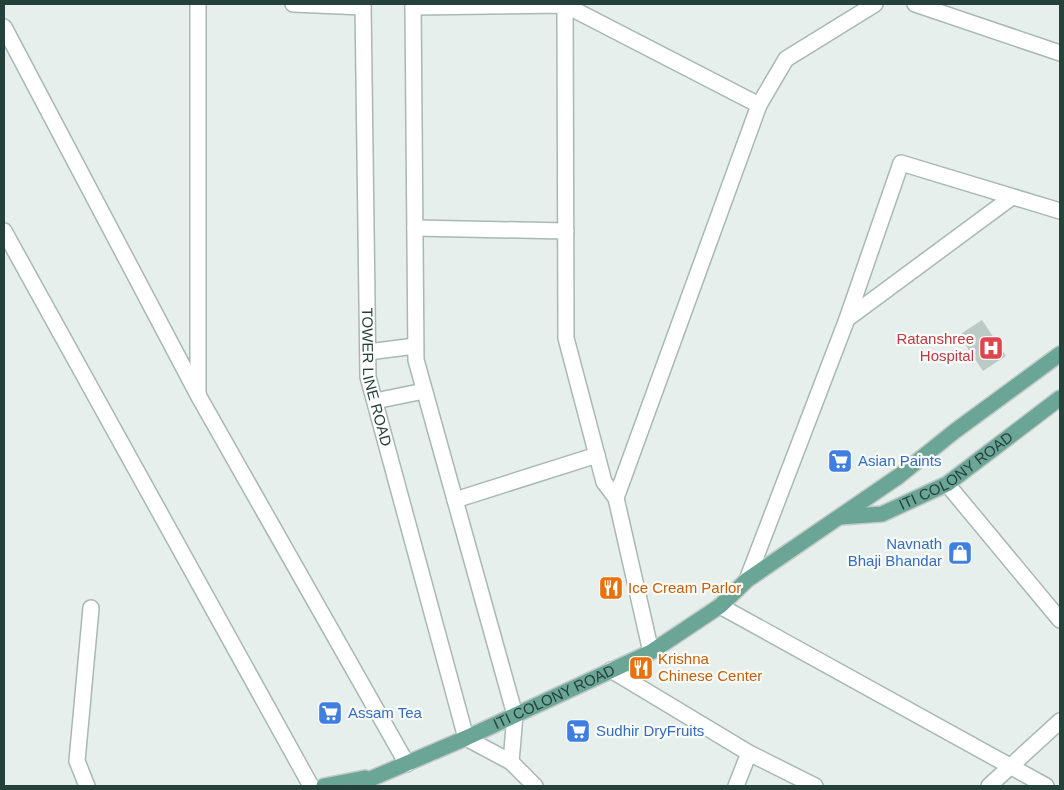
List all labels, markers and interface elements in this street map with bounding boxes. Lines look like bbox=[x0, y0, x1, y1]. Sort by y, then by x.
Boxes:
street label: TOWER LINE ROAD bbox=[359, 308, 395, 448]
place label: Ratanshree Hospital bbox=[896, 330, 974, 364]
hospital icon: Ratanshree Hospital bbox=[978, 335, 1004, 361]
street label: ITI COLONY ROAD bbox=[896, 428, 1016, 513]
supermarket icon: Asian Paints bbox=[827, 448, 853, 474]
place label: Asian Paints bbox=[858, 452, 941, 469]
place label: Navnath Bhaji Bhandar bbox=[848, 535, 942, 569]
shop icon: Navnath Bhaji Bhandar bbox=[947, 540, 973, 566]
restaurant icon: Ice Cream Parlor bbox=[598, 575, 624, 601]
place label: Ice Cream Parlor bbox=[628, 579, 741, 596]
place label: Krishna Chinese Center bbox=[658, 650, 762, 684]
restaurant icon: Krishna Chinese Center bbox=[628, 655, 654, 681]
street label: ITI COLONY ROAD bbox=[490, 661, 618, 732]
supermarket icon: Assam Tea bbox=[317, 700, 343, 726]
place label: Assam Tea bbox=[348, 704, 423, 721]
supermarket icon: Sudhir DryFruits bbox=[565, 718, 591, 744]
place label: Sudhir DryFruits bbox=[596, 722, 704, 739]

